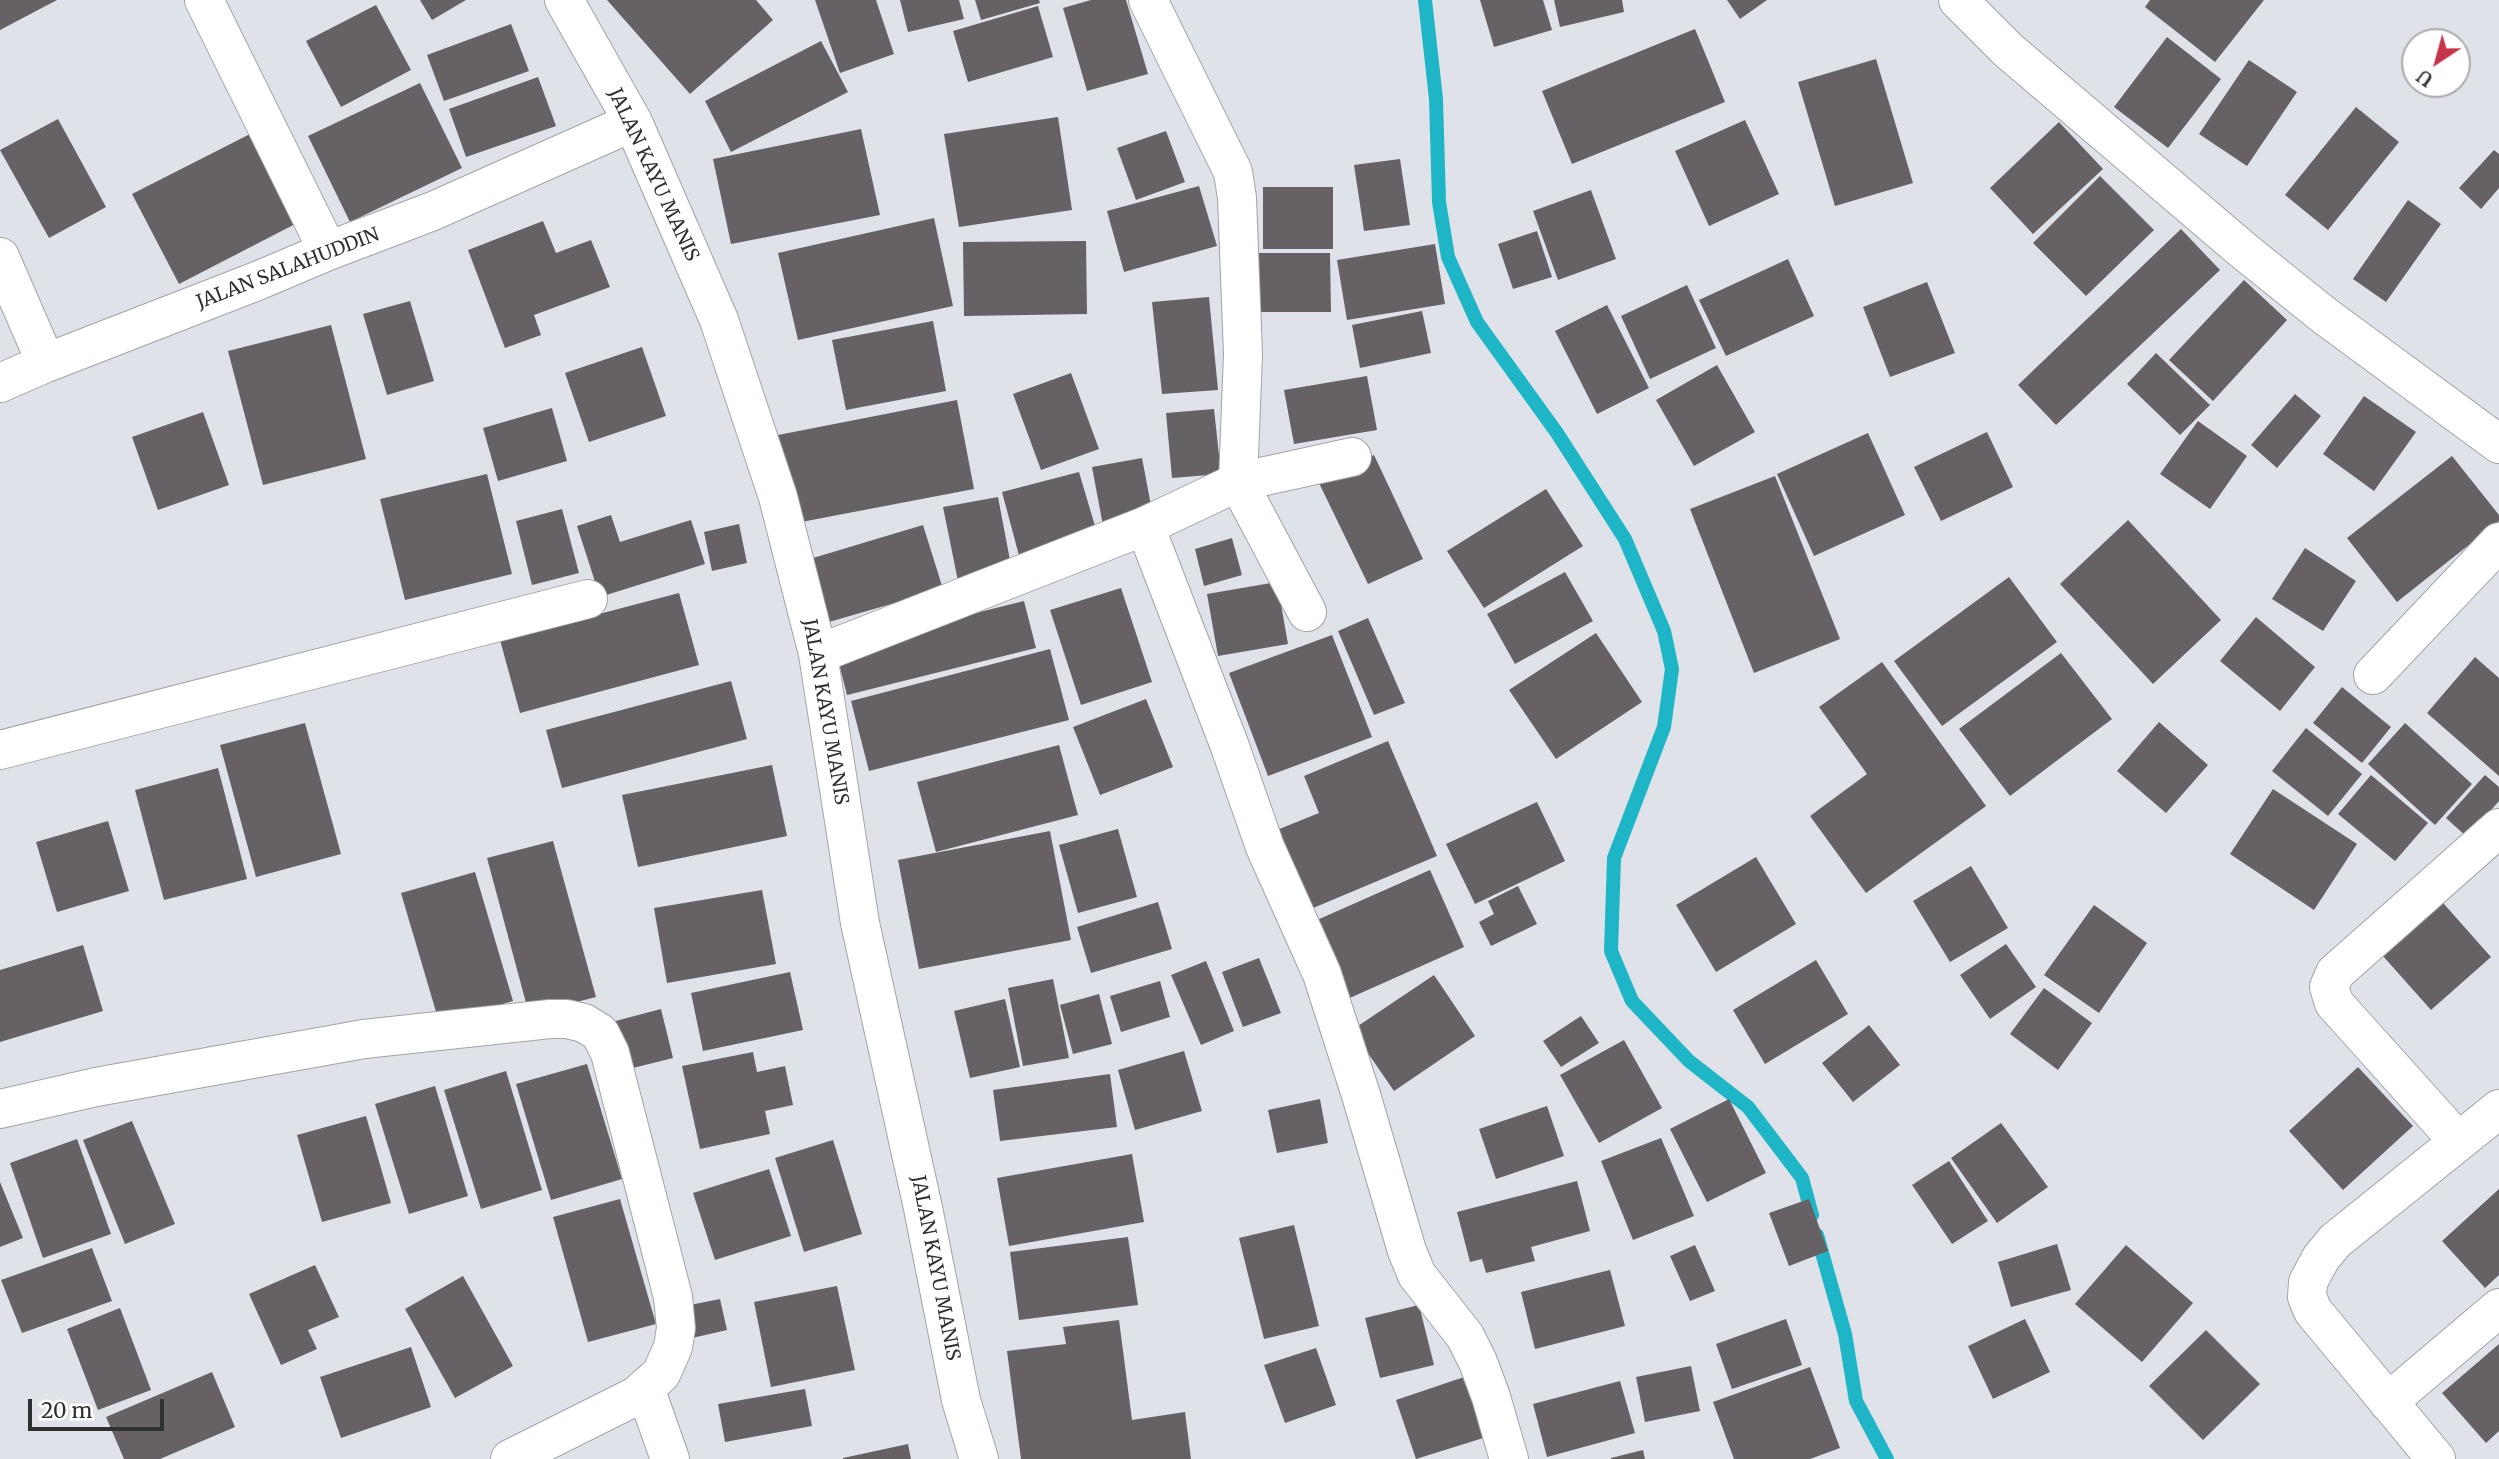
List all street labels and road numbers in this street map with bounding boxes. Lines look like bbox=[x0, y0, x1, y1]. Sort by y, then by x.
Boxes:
street label: JALAN KAYU MANIS bbox=[603, 85, 703, 265]
street label: JALAN SALAHUDDIN bbox=[193, 224, 383, 314]
street label: JALAN KAYU MANIS bbox=[797, 617, 853, 807]
street label: JALAN KAYU MANIS bbox=[906, 1173, 964, 1363]

